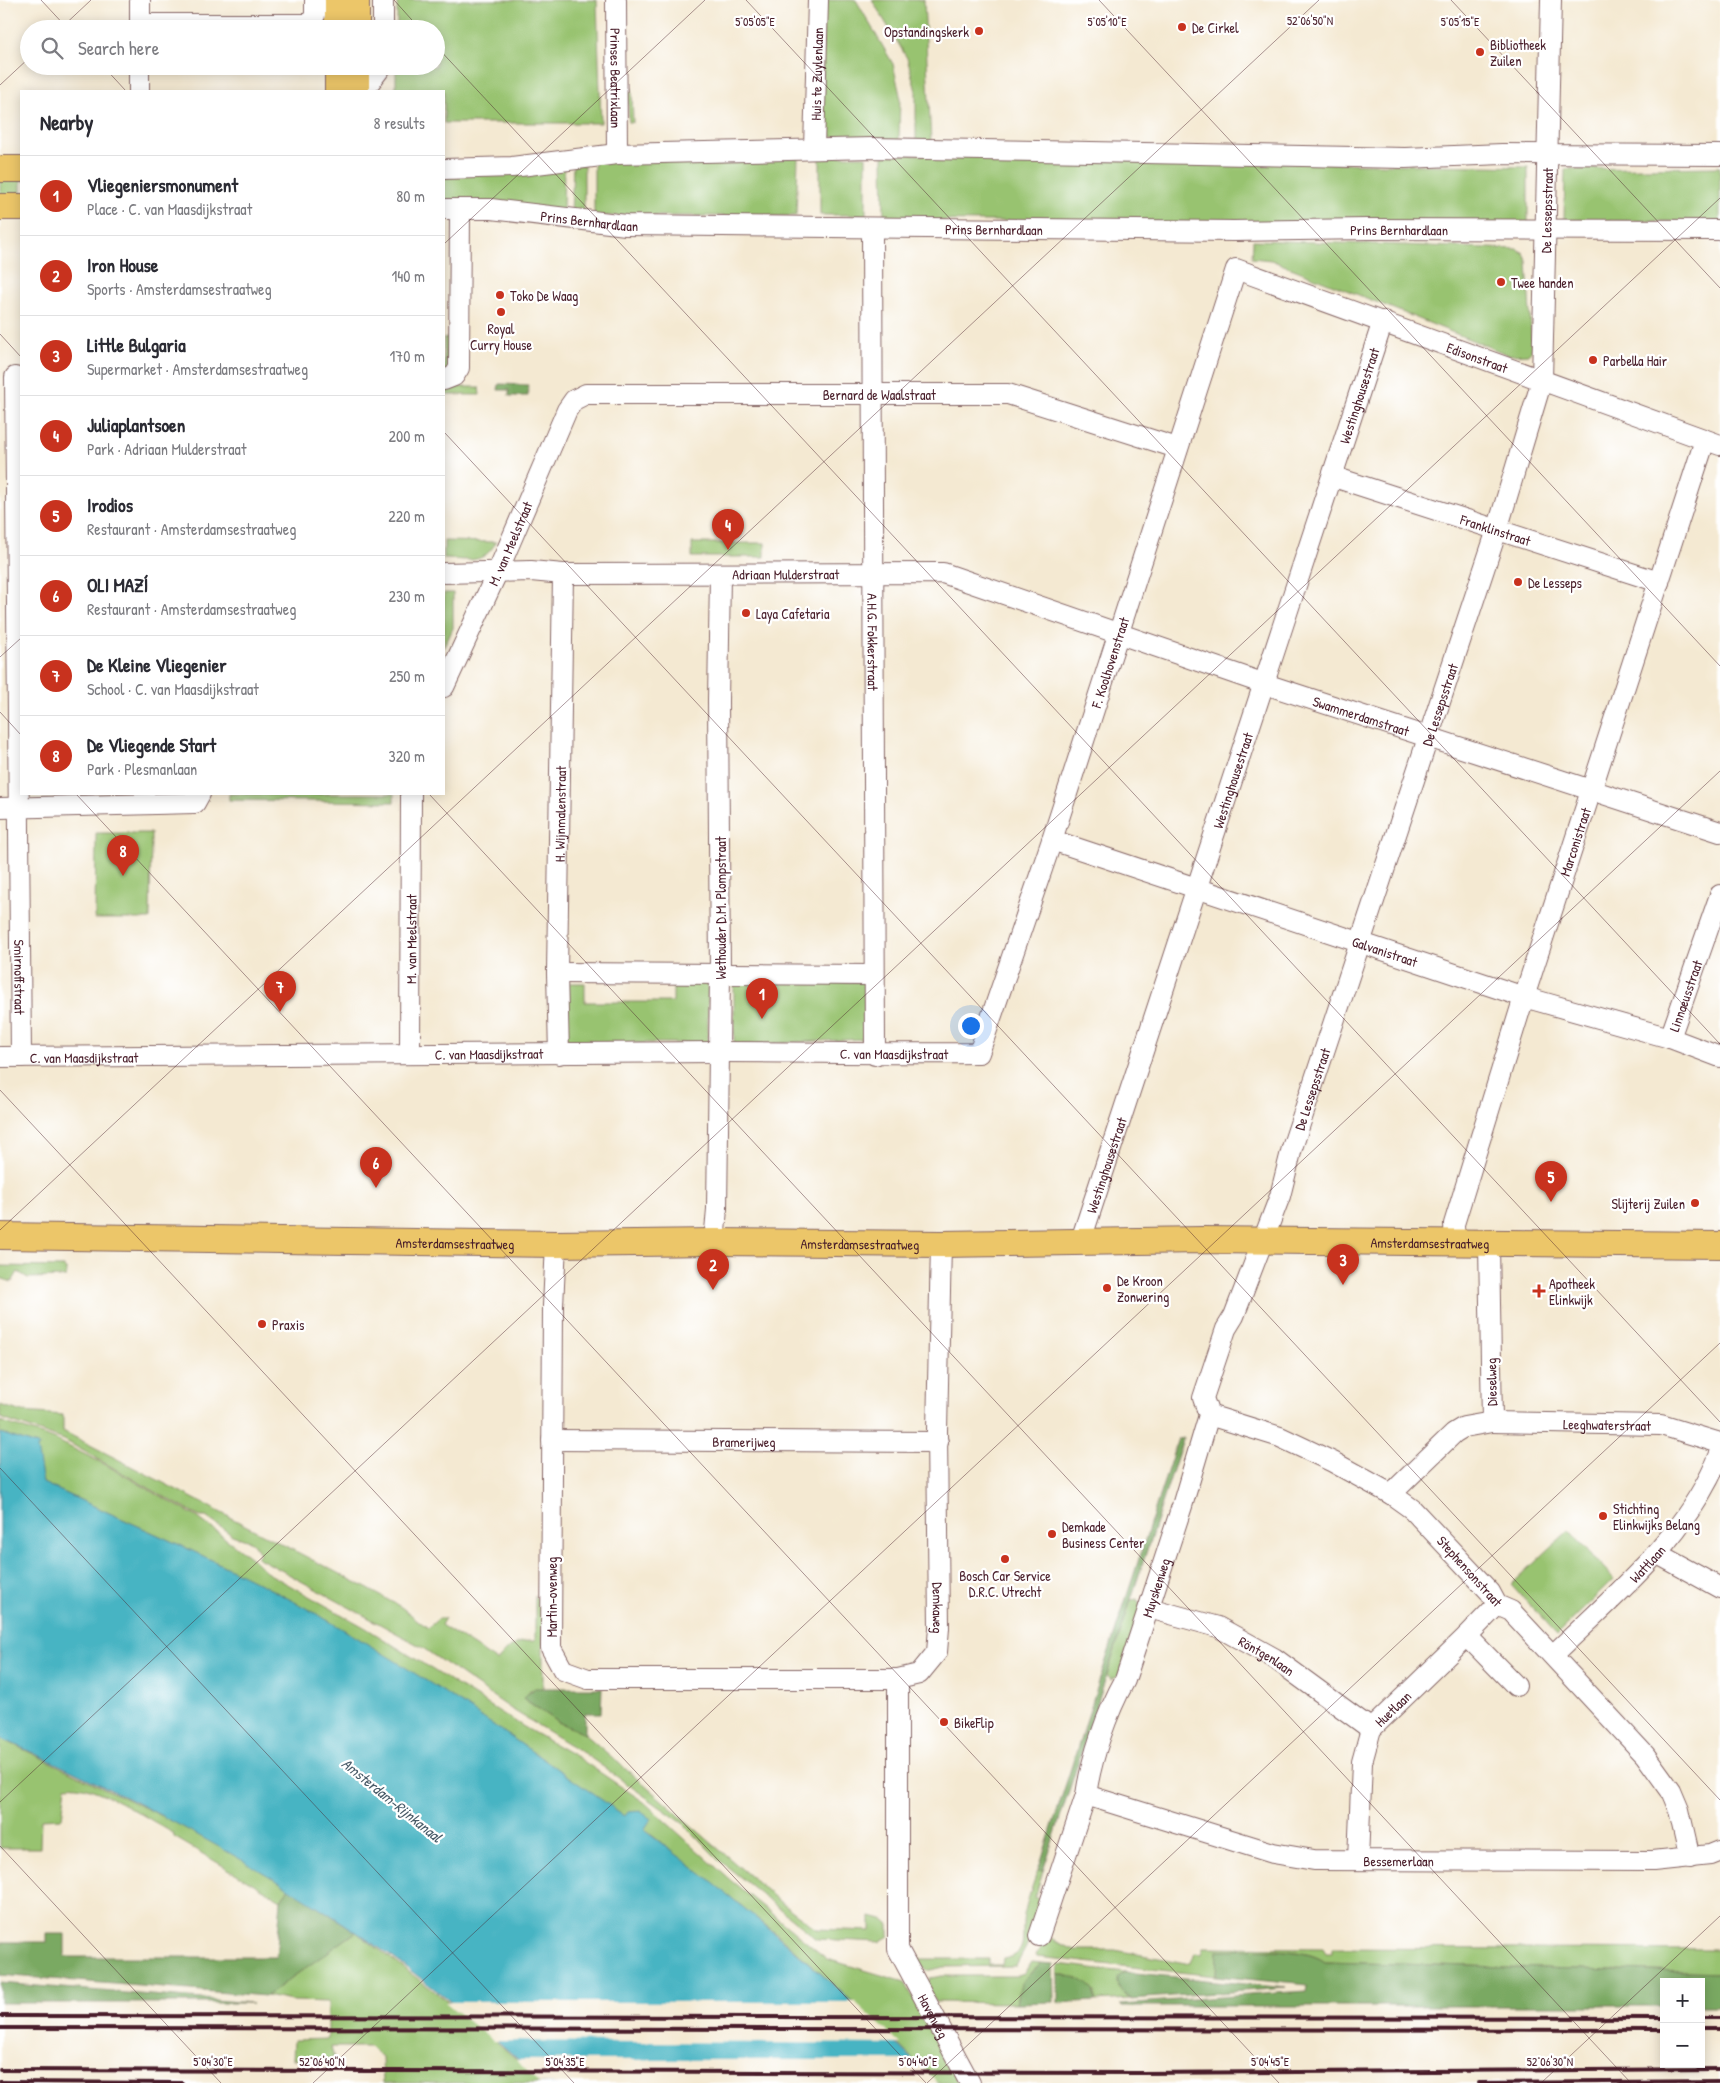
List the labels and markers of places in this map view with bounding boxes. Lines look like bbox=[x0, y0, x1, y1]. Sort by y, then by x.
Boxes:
place label: De Cirkel bbox=[1192, 18, 1239, 37]
marker: De Cirkel bbox=[1176, 21, 1188, 33]
place label: Opstandingskerk bbox=[884, 22, 969, 42]
marker: Opstandingskerk bbox=[973, 25, 985, 37]
place label: Bibliotheek Zuilen bbox=[1490, 35, 1546, 70]
marker: Bibliotheek Zuilen bbox=[1474, 46, 1486, 58]
place label: Twee handen bbox=[1511, 273, 1573, 292]
marker: Twee handen bbox=[1495, 276, 1507, 288]
place label: Toko De Waag bbox=[510, 286, 578, 306]
marker: Toko De Waag bbox=[494, 289, 506, 301]
marker: Royal Curry House bbox=[495, 306, 507, 318]
place label: Royal Curry House bbox=[470, 319, 532, 355]
place label: Parbella Hair bbox=[1603, 351, 1668, 370]
marker: Parbella Hair bbox=[1587, 354, 1599, 366]
pin: 4 bbox=[712, 509, 744, 550]
place label: De Lesseps bbox=[1528, 573, 1582, 593]
marker: De Lesseps bbox=[1512, 576, 1524, 588]
place label: Laya Cafetaria bbox=[756, 604, 830, 624]
marker: Laya Cafetaria bbox=[740, 607, 752, 619]
pin: 8 bbox=[107, 835, 139, 876]
pin: 7 bbox=[264, 971, 296, 1012]
pin: 1 bbox=[746, 978, 778, 1019]
pin: 6 bbox=[360, 1147, 392, 1188]
pin: 5 bbox=[1535, 1161, 1567, 1202]
place label: Slijterij Zuilen bbox=[1612, 1194, 1685, 1214]
marker: Slijterij Zuilen bbox=[1689, 1197, 1701, 1209]
pin: 3 bbox=[1327, 1244, 1359, 1285]
pin: 2 bbox=[697, 1249, 729, 1290]
place label: De Kroon Zonwering bbox=[1117, 1271, 1169, 1307]
place label: Apotheek Elinkwijk bbox=[1549, 1274, 1595, 1310]
marker: De Kroon Zonwering bbox=[1101, 1282, 1113, 1294]
marker: Apotheek Elinkwijk bbox=[1533, 1285, 1545, 1297]
place label: Praxis bbox=[272, 1315, 304, 1334]
marker: Praxis bbox=[256, 1318, 268, 1330]
place label: Stichting Elinkwijks Belang bbox=[1613, 1499, 1700, 1535]
marker: Stichting Elinkwijks Belang bbox=[1597, 1510, 1609, 1522]
place label: Demkade Business Center bbox=[1062, 1517, 1145, 1552]
marker: Demkade Business Center bbox=[1046, 1528, 1058, 1540]
marker: Bosch Car Service D.R.C. Utrecht bbox=[999, 1553, 1011, 1565]
place label: Bosch Car Service D.R.C. Utrecht bbox=[959, 1566, 1051, 1601]
place label: BikeFlip bbox=[954, 1713, 994, 1733]
marker: BikeFlip bbox=[938, 1716, 950, 1728]

